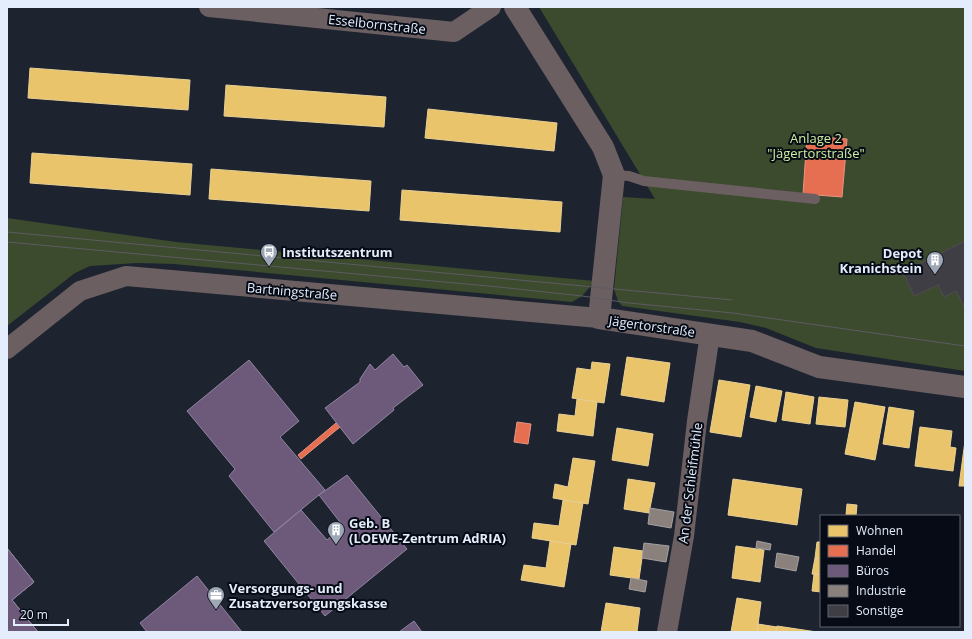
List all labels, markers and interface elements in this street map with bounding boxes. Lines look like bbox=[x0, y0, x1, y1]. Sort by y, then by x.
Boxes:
street label: Esselbornstraße bbox=[327, 10, 427, 38]
park label: Anlage 2 "Jägertorstraße" bbox=[767, 129, 865, 162]
bus stop icon: Institutszentrum bbox=[259, 242, 279, 267]
place label: Institutszentrum bbox=[282, 243, 393, 261]
place label: Depot Kranichstein bbox=[840, 244, 922, 277]
building icon: Depot Kranichstein bbox=[925, 250, 945, 275]
street label: Bartningstraße bbox=[246, 278, 338, 304]
street label: Jägertorstraße bbox=[606, 311, 696, 341]
street label: An der Schleifmühle bbox=[674, 422, 706, 544]
place label: Geb. B (LOEWE-Zentrum AdRIA) bbox=[349, 514, 506, 547]
legend bbox=[820, 515, 960, 627]
building icon: Geb. B (LOEWE-Zentrum AdRIA) bbox=[326, 520, 346, 545]
text: Wohnen bbox=[856, 522, 903, 539]
text: Handel bbox=[856, 542, 896, 559]
text: Büros bbox=[856, 562, 889, 579]
place label: Versorgungs- und Zusatzversorgungskasse bbox=[229, 579, 388, 612]
text: Industrie bbox=[856, 582, 906, 599]
office icon: Versorgungs- und Zusatzversorgungskasse bbox=[206, 585, 226, 610]
scale bar bbox=[14, 601, 68, 627]
text: Sonstige bbox=[856, 602, 904, 619]
text: 20 m bbox=[20, 606, 48, 623]

